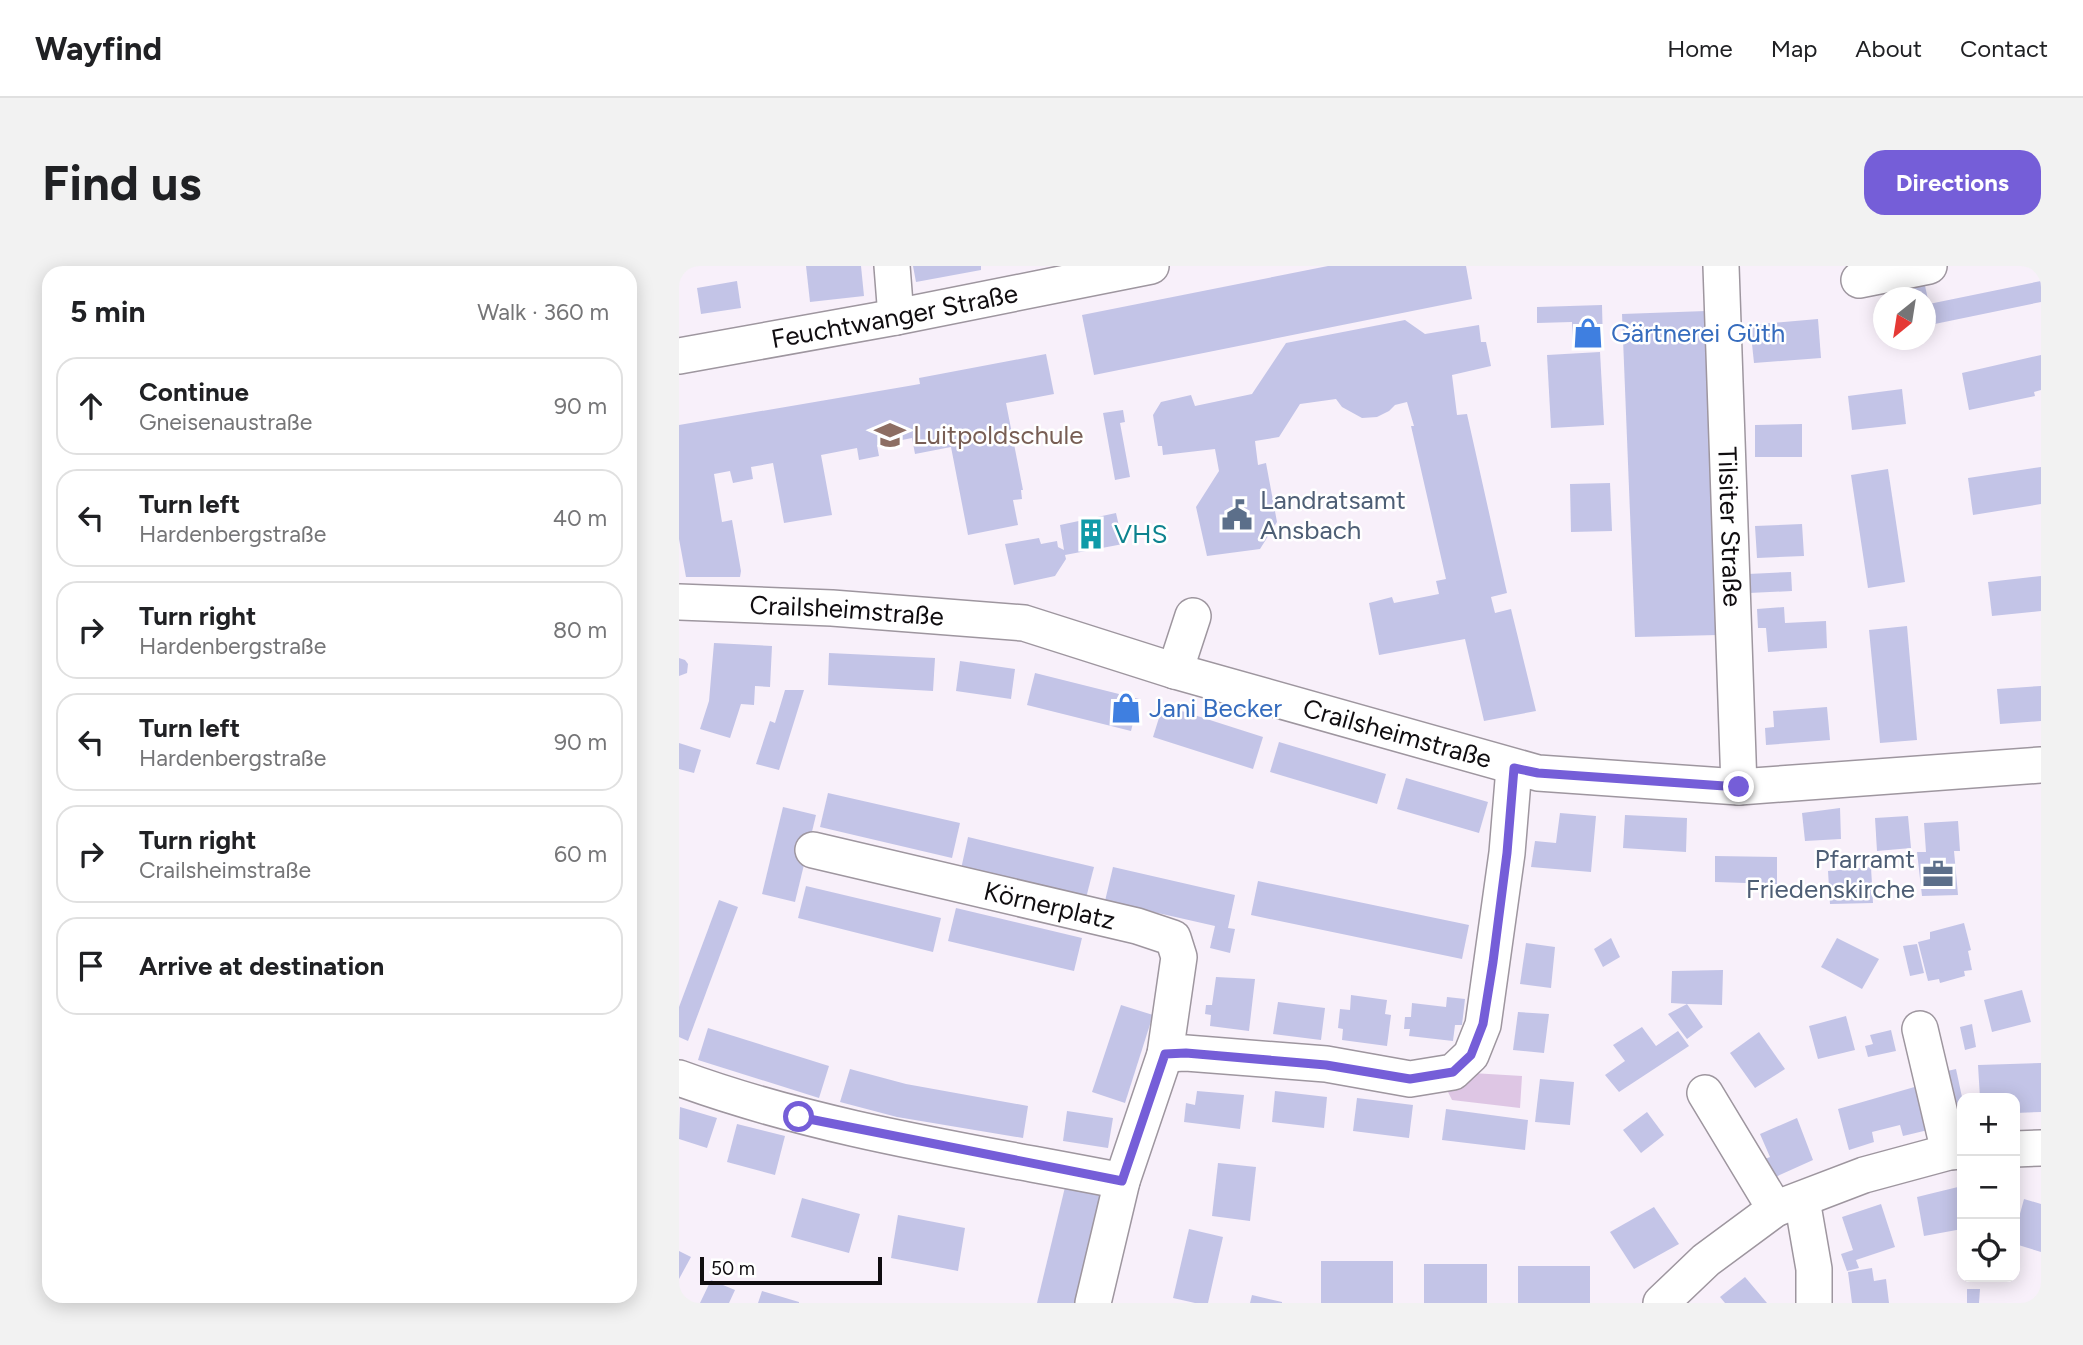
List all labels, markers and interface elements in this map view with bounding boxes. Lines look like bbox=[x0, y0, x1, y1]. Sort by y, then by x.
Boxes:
text: Wayfind bbox=[35, 29, 162, 68]
text: Home bbox=[1667, 34, 1733, 63]
text: Map bbox=[1771, 34, 1817, 63]
text: About bbox=[1855, 34, 1922, 63]
text: Contact bbox=[1960, 34, 2048, 63]
button: Directions bbox=[1864, 150, 2041, 215]
text: Find us bbox=[42, 153, 201, 212]
street label: Feuchtwanger Straße bbox=[768, 277, 1020, 355]
north arrow bbox=[1873, 287, 1936, 350]
text: 5 min bbox=[70, 293, 146, 330]
text: Walk · 360 m bbox=[477, 298, 609, 326]
shop icon: Gärtnerei Güth bbox=[1571, 316, 1605, 350]
place label: Gärtnerei Güth bbox=[1611, 317, 1785, 349]
text: Continue bbox=[139, 376, 249, 408]
icon: ahead bbox=[72, 387, 110, 425]
text: 90 m bbox=[554, 392, 607, 420]
text: Gneisenaustraße bbox=[139, 408, 312, 436]
school or university icon: Luitpoldschule bbox=[873, 418, 907, 452]
place label: Luitpoldschule bbox=[913, 419, 1083, 451]
street label: Tilsiter Straße bbox=[1711, 446, 1749, 607]
place label: Landratsamt Ansbach bbox=[1260, 484, 1406, 546]
text: Turn left bbox=[139, 488, 240, 520]
public building icon: Landratsamt Ansbach bbox=[1220, 498, 1254, 532]
icon: left bbox=[72, 499, 110, 537]
text: 40 m bbox=[553, 504, 607, 532]
building icon: VHS bbox=[1074, 517, 1108, 551]
place label: VHS bbox=[1114, 518, 1168, 550]
text: Hardenbergstraße bbox=[139, 520, 326, 548]
street label: Crailsheimstraße bbox=[749, 589, 945, 633]
text: Turn right bbox=[139, 600, 256, 632]
icon: right bbox=[72, 611, 110, 649]
text: 80 m bbox=[553, 616, 607, 644]
text: Hardenbergstraße bbox=[139, 632, 326, 660]
shop icon: Jani Becker bbox=[1109, 691, 1143, 725]
place label: Jani Becker bbox=[1149, 692, 1282, 724]
street label: Crailsheimstraße bbox=[1299, 692, 1495, 775]
text: Turn left bbox=[139, 712, 240, 744]
icon: left bbox=[72, 723, 110, 761]
text: 90 m bbox=[554, 728, 607, 756]
text: Hardenbergstraße bbox=[139, 744, 326, 772]
route end bbox=[1723, 771, 1754, 802]
text: Turn right bbox=[139, 824, 256, 856]
icon: right bbox=[72, 835, 110, 873]
text: 60 m bbox=[554, 840, 607, 868]
place label: Pfarramt Friedenskirche bbox=[1746, 843, 1915, 905]
text: Crailsheimstraße bbox=[139, 856, 311, 884]
office icon: Pfarramt Friedenskirche bbox=[1921, 857, 1955, 891]
street label: Körnerplatz bbox=[981, 875, 1118, 936]
icon: arrive bbox=[72, 947, 110, 985]
text: Arrive at destination bbox=[139, 950, 384, 982]
map controls bbox=[1957, 1093, 2020, 1282]
button: + bbox=[1957, 1093, 2020, 1156]
route start bbox=[783, 1101, 814, 1132]
button: − bbox=[1957, 1156, 2020, 1219]
button: locate bbox=[1957, 1219, 2020, 1282]
scale bar bbox=[700, 1254, 882, 1286]
text: 50 m bbox=[711, 1257, 755, 1280]

